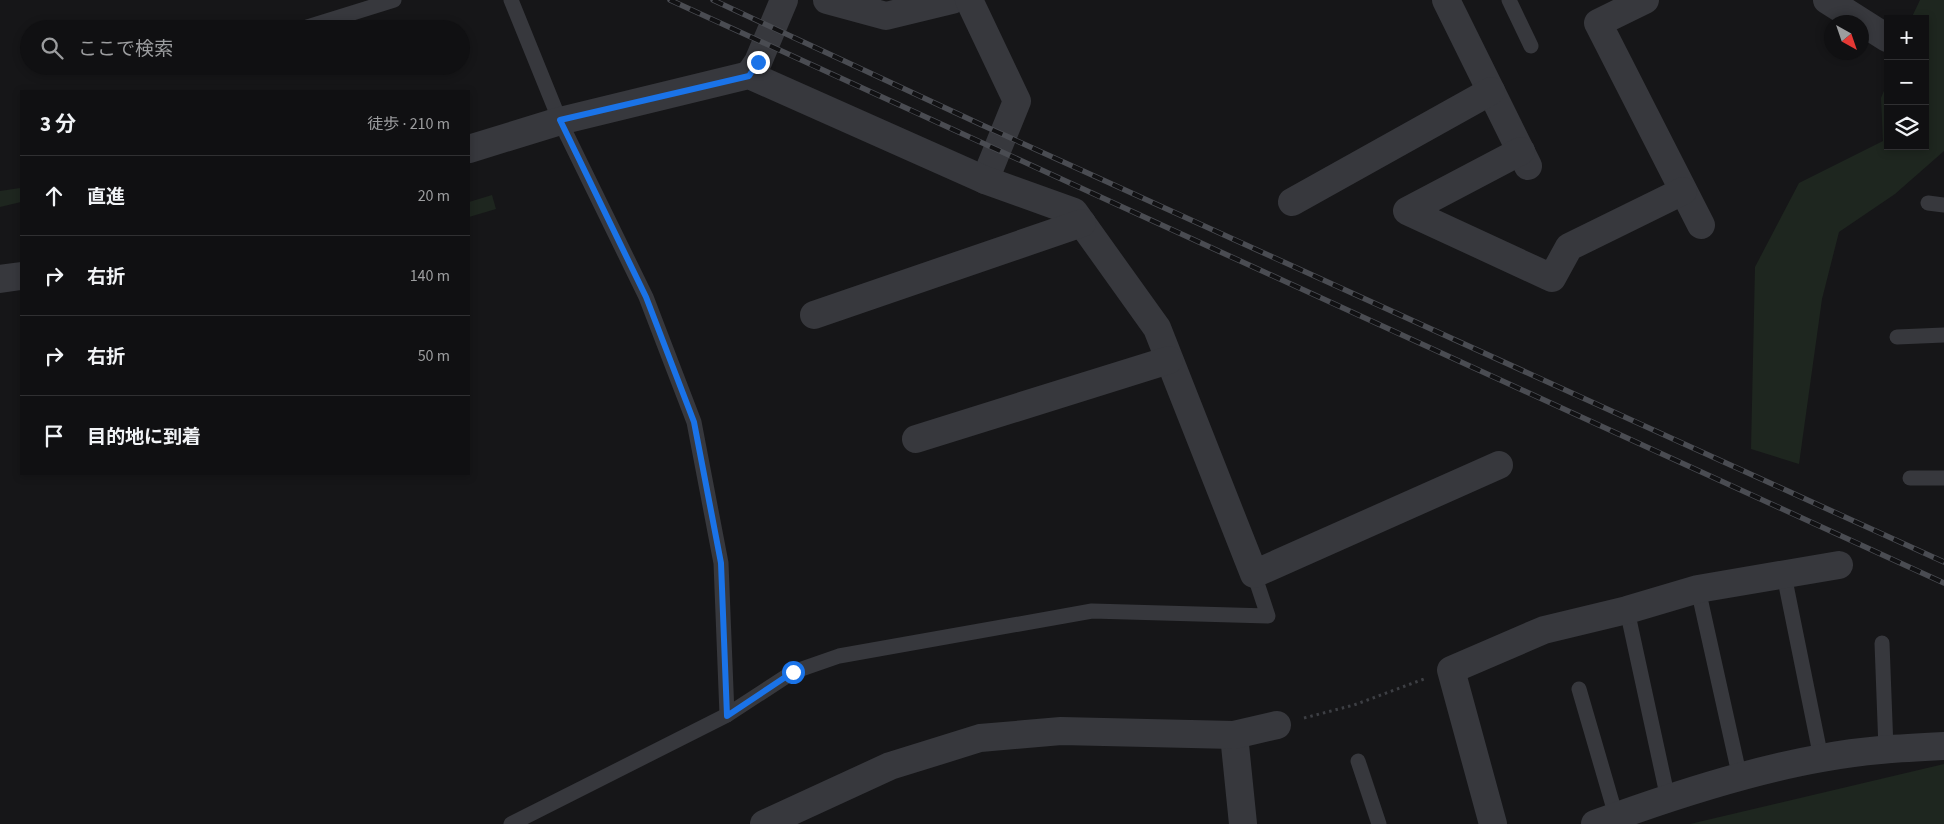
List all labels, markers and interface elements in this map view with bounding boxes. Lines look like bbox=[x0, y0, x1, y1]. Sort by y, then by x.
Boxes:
north arrow bbox=[1824, 15, 1869, 60]
map controls bbox=[1884, 15, 1929, 150]
button: + bbox=[1884, 15, 1929, 60]
search box bbox=[20, 20, 470, 75]
icon: search bbox=[38, 34, 66, 62]
text: ここで検索 bbox=[78, 36, 173, 63]
route end bbox=[747, 51, 770, 74]
button: − bbox=[1884, 60, 1929, 105]
button: layers bbox=[1884, 105, 1929, 150]
text: 3 分 bbox=[40, 109, 76, 139]
text: 徒歩 · 210 m bbox=[367, 113, 450, 135]
icon: ahead bbox=[40, 182, 68, 210]
text: 直進 bbox=[87, 184, 125, 211]
text: 20 m bbox=[418, 185, 450, 207]
icon: right bbox=[40, 262, 68, 290]
text: 右折 bbox=[87, 264, 125, 291]
text: 140 m bbox=[410, 265, 450, 287]
icon: right bbox=[40, 342, 68, 370]
text: 右折 bbox=[87, 344, 125, 371]
text: 50 m bbox=[418, 345, 450, 367]
icon: arrive bbox=[40, 422, 68, 450]
text: 目的地に到着 bbox=[87, 424, 201, 451]
route start bbox=[782, 661, 805, 684]

